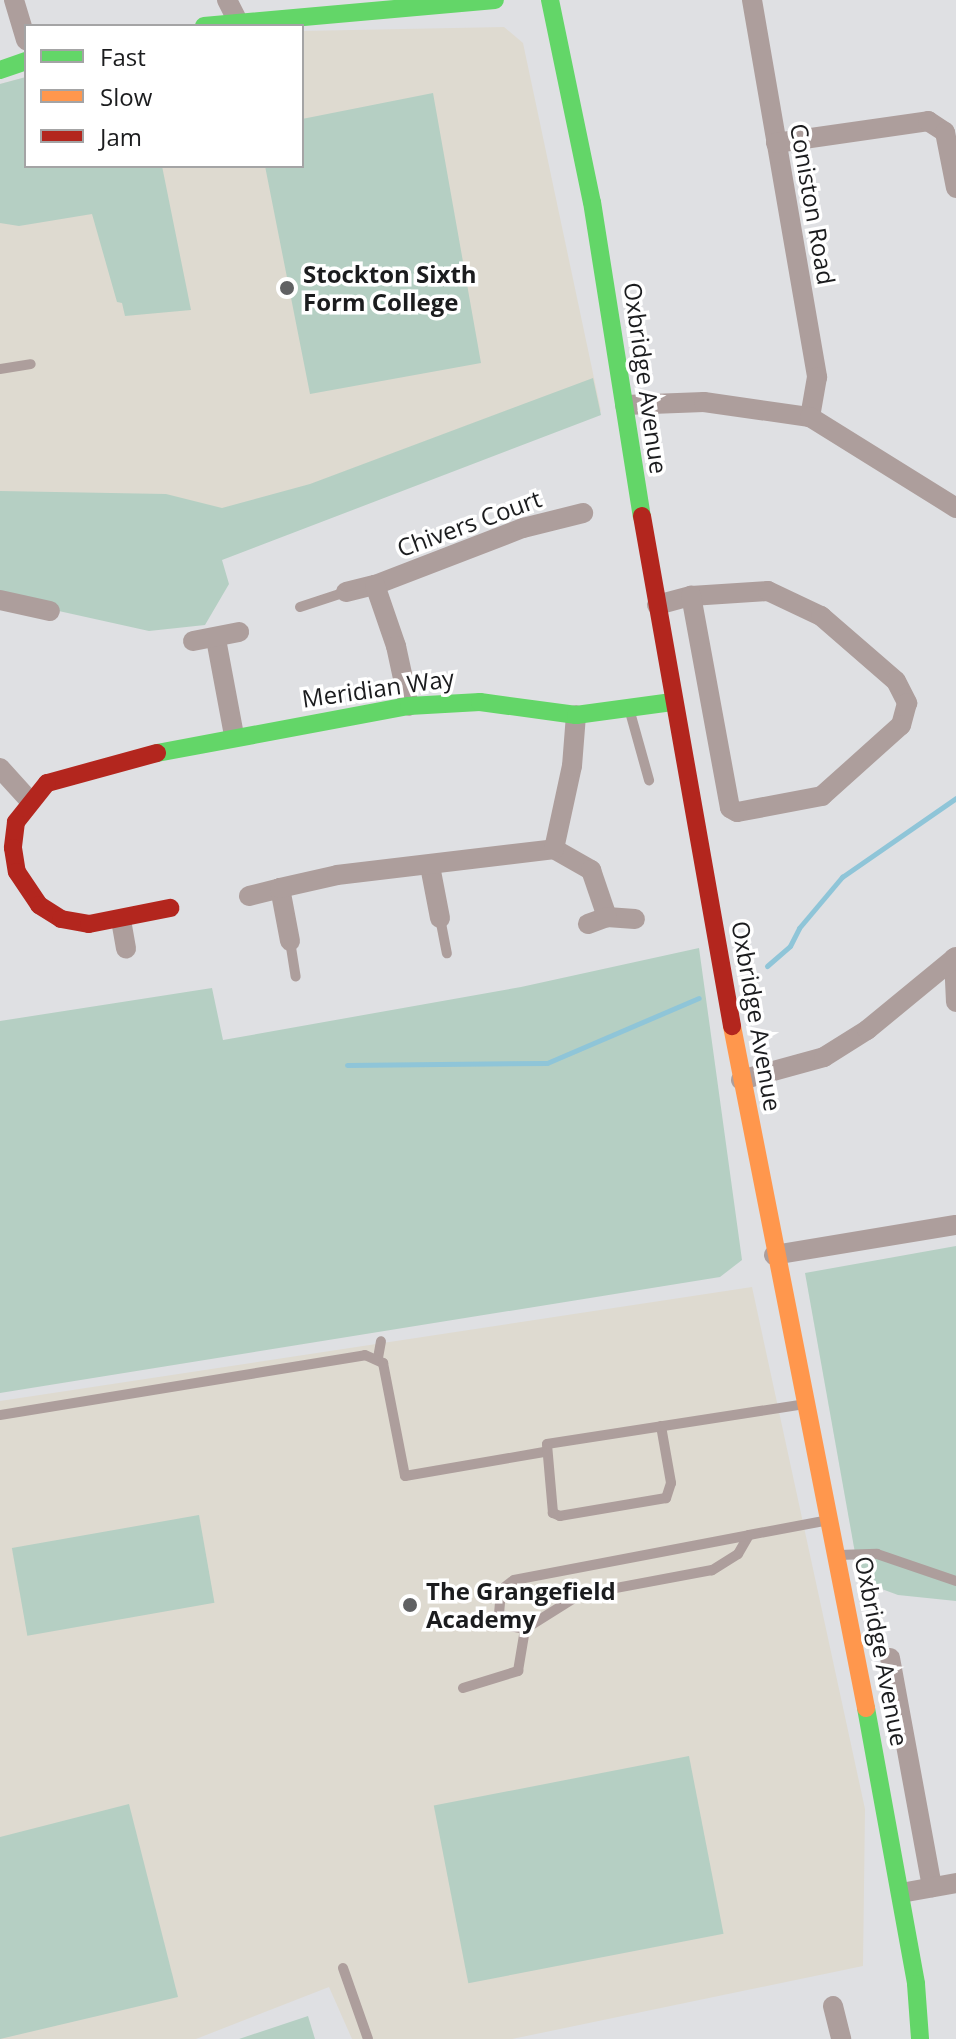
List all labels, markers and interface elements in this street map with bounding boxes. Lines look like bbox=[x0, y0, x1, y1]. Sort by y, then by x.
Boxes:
legend bbox=[24, 24, 304, 168]
text: Fast bbox=[100, 40, 146, 73]
text: Slow bbox=[100, 80, 152, 113]
text: Jam bbox=[100, 120, 142, 153]
street label: Coniston Road bbox=[785, 121, 841, 287]
place label: Stockton Sixth Form College bbox=[303, 260, 477, 316]
marker: Stockton Sixth Form College bbox=[278, 279, 296, 297]
street label: Oxbridge Avenue bbox=[618, 281, 674, 475]
street label: Chivers Court bbox=[393, 484, 545, 562]
street label: Meridian Way bbox=[300, 663, 456, 713]
street label: Oxbridge Avenue bbox=[726, 919, 788, 1113]
street label: Oxbridge Avenue bbox=[849, 1554, 915, 1748]
place label: The Grangefield Academy bbox=[426, 1577, 616, 1633]
marker: The Grangefield Academy bbox=[401, 1596, 419, 1614]

